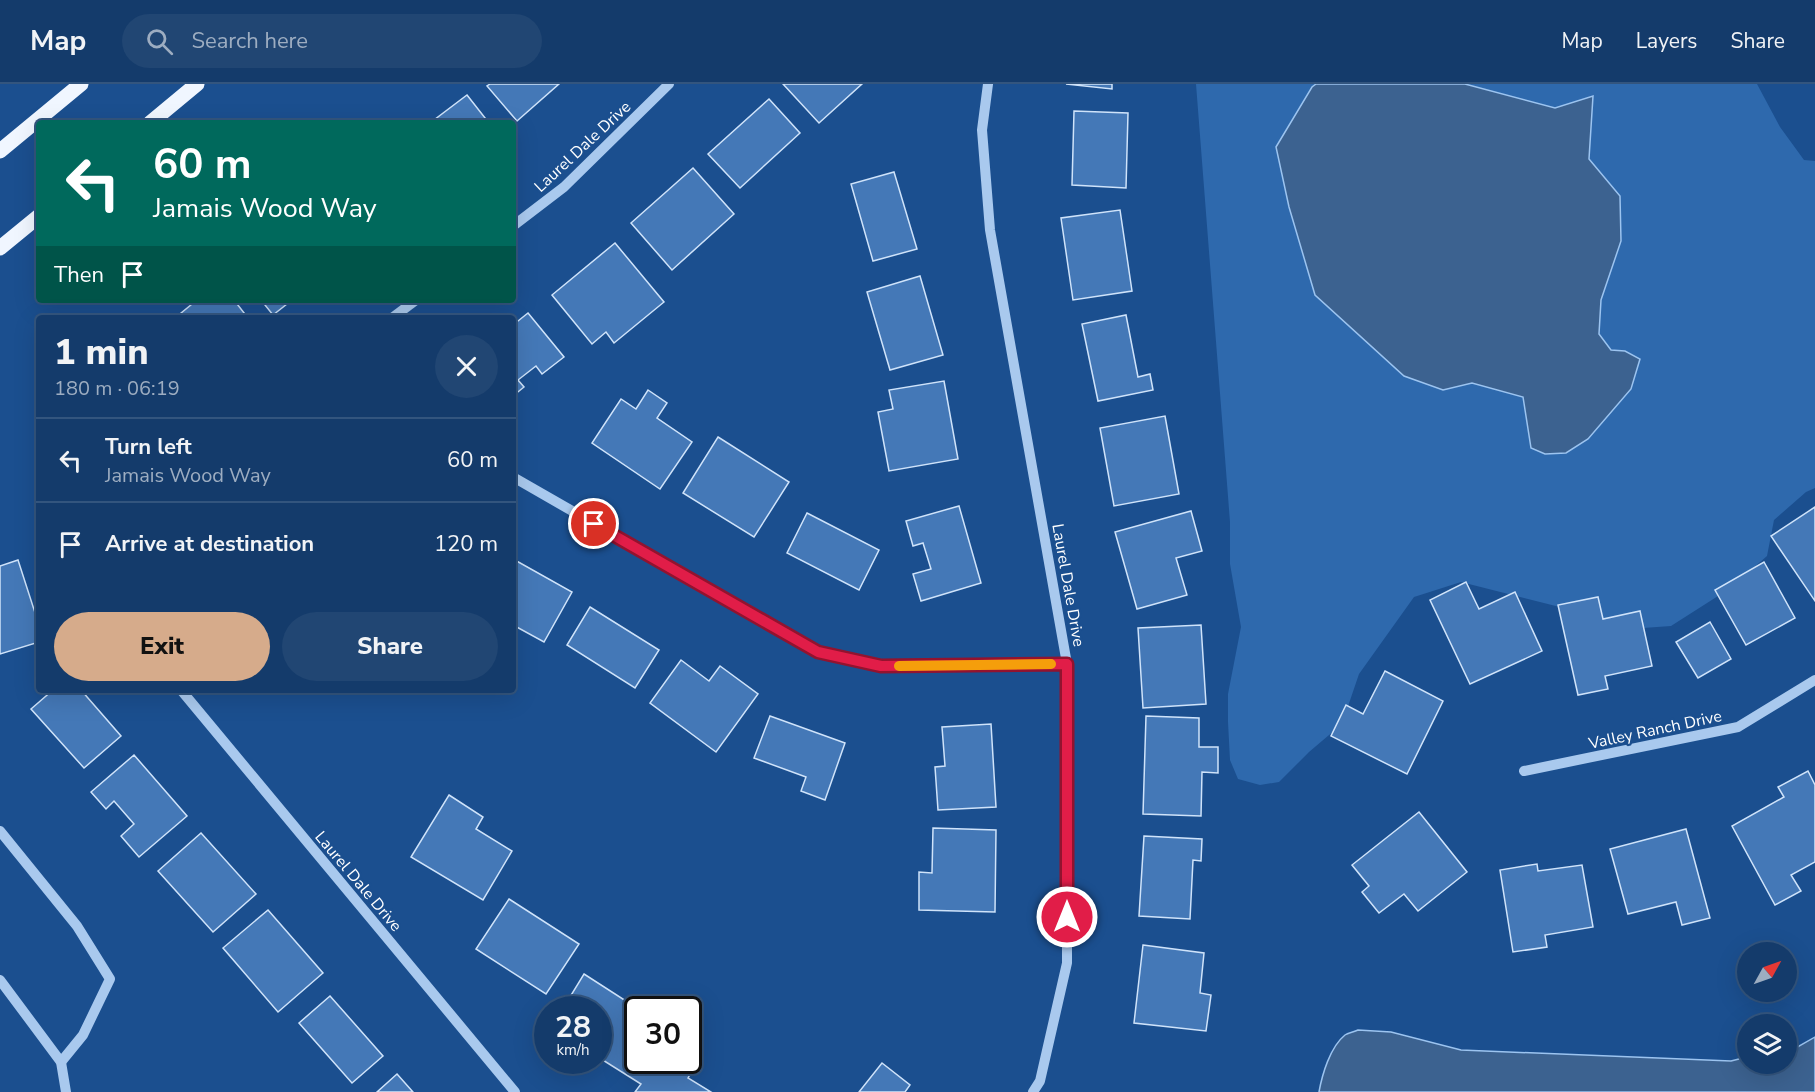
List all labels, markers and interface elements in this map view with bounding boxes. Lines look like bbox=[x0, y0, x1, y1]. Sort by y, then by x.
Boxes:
search box bbox=[122, 14, 542, 68]
text: Map bbox=[30, 22, 86, 60]
icon: search bbox=[143, 25, 176, 58]
text: Search here bbox=[191, 26, 308, 56]
text: Map bbox=[1561, 27, 1603, 55]
text: Layers bbox=[1636, 27, 1697, 55]
text: Share bbox=[1730, 27, 1785, 55]
street label: Laurel Dale Drive bbox=[530, 96, 636, 197]
text: 60 m bbox=[153, 136, 252, 193]
icon: left bbox=[54, 144, 132, 222]
text: Jamais Wood Way bbox=[153, 190, 377, 227]
icon: arrive bbox=[116, 258, 149, 291]
text: Then bbox=[54, 260, 104, 290]
text: 1 min bbox=[54, 328, 149, 377]
button: close bbox=[435, 335, 498, 398]
text: 180 m · 06:19 bbox=[54, 375, 180, 402]
text: Turn left bbox=[105, 432, 192, 462]
icon: left bbox=[54, 444, 87, 477]
text: 60 m bbox=[447, 445, 498, 475]
text: Jamais Wood Way bbox=[105, 462, 271, 489]
pin bbox=[568, 498, 619, 549]
icon: arrive bbox=[577, 507, 610, 540]
street label: Laurel Dale Drive bbox=[1046, 522, 1090, 648]
icon: arrive bbox=[54, 528, 87, 561]
text: Arrive at destination bbox=[105, 529, 314, 559]
text: 120 m bbox=[434, 529, 498, 559]
button: Exit bbox=[54, 612, 270, 681]
button: Share bbox=[282, 612, 498, 681]
street label: Valley Ranch Drive bbox=[1586, 705, 1724, 755]
street label: Laurel Dale Drive bbox=[310, 827, 407, 936]
position arrow bbox=[1035, 885, 1099, 949]
north arrow bbox=[1737, 942, 1797, 1002]
map controls bbox=[1737, 942, 1797, 1074]
speed limit sign: 30 bbox=[624, 996, 702, 1074]
text: 28 bbox=[555, 1007, 591, 1048]
button: layers bbox=[1737, 1014, 1797, 1074]
text: km/h bbox=[556, 1040, 590, 1060]

